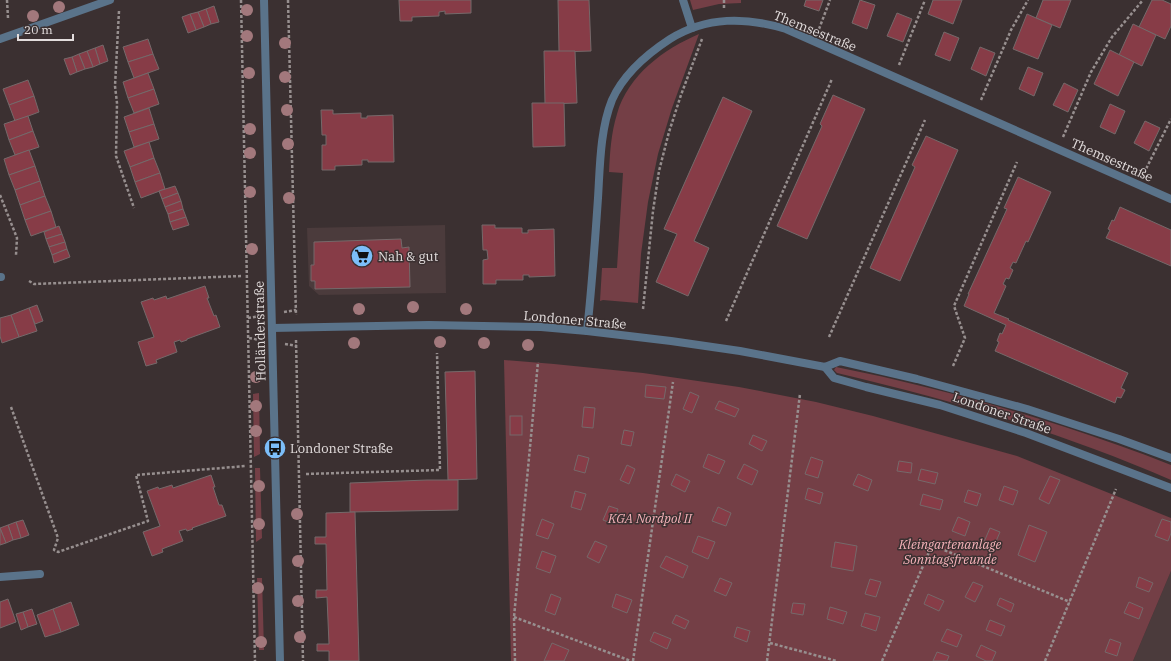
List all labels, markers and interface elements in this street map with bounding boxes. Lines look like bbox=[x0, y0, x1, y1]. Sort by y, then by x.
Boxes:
street label: Themsestraße bbox=[771, 7, 859, 55]
scale bar bbox=[18, 16, 73, 42]
text: 20 m bbox=[24, 22, 53, 37]
street label: Themsestraße bbox=[1068, 134, 1156, 186]
supermarket icon: Nah & gut bbox=[349, 243, 375, 269]
place label: Nah & gut bbox=[378, 248, 439, 265]
street label: Holländerstraße bbox=[251, 281, 269, 381]
street label: Londoner Straße bbox=[523, 307, 627, 333]
street label: Londoner Straße bbox=[951, 388, 1054, 438]
bus stop icon: Londoner Straße bbox=[262, 435, 288, 461]
place label: Londoner Straße bbox=[290, 440, 393, 457]
park label: KGA Nordpol II bbox=[607, 510, 693, 527]
park label: Kleingartenanlage Sonntagsfreunde bbox=[898, 536, 1001, 568]

